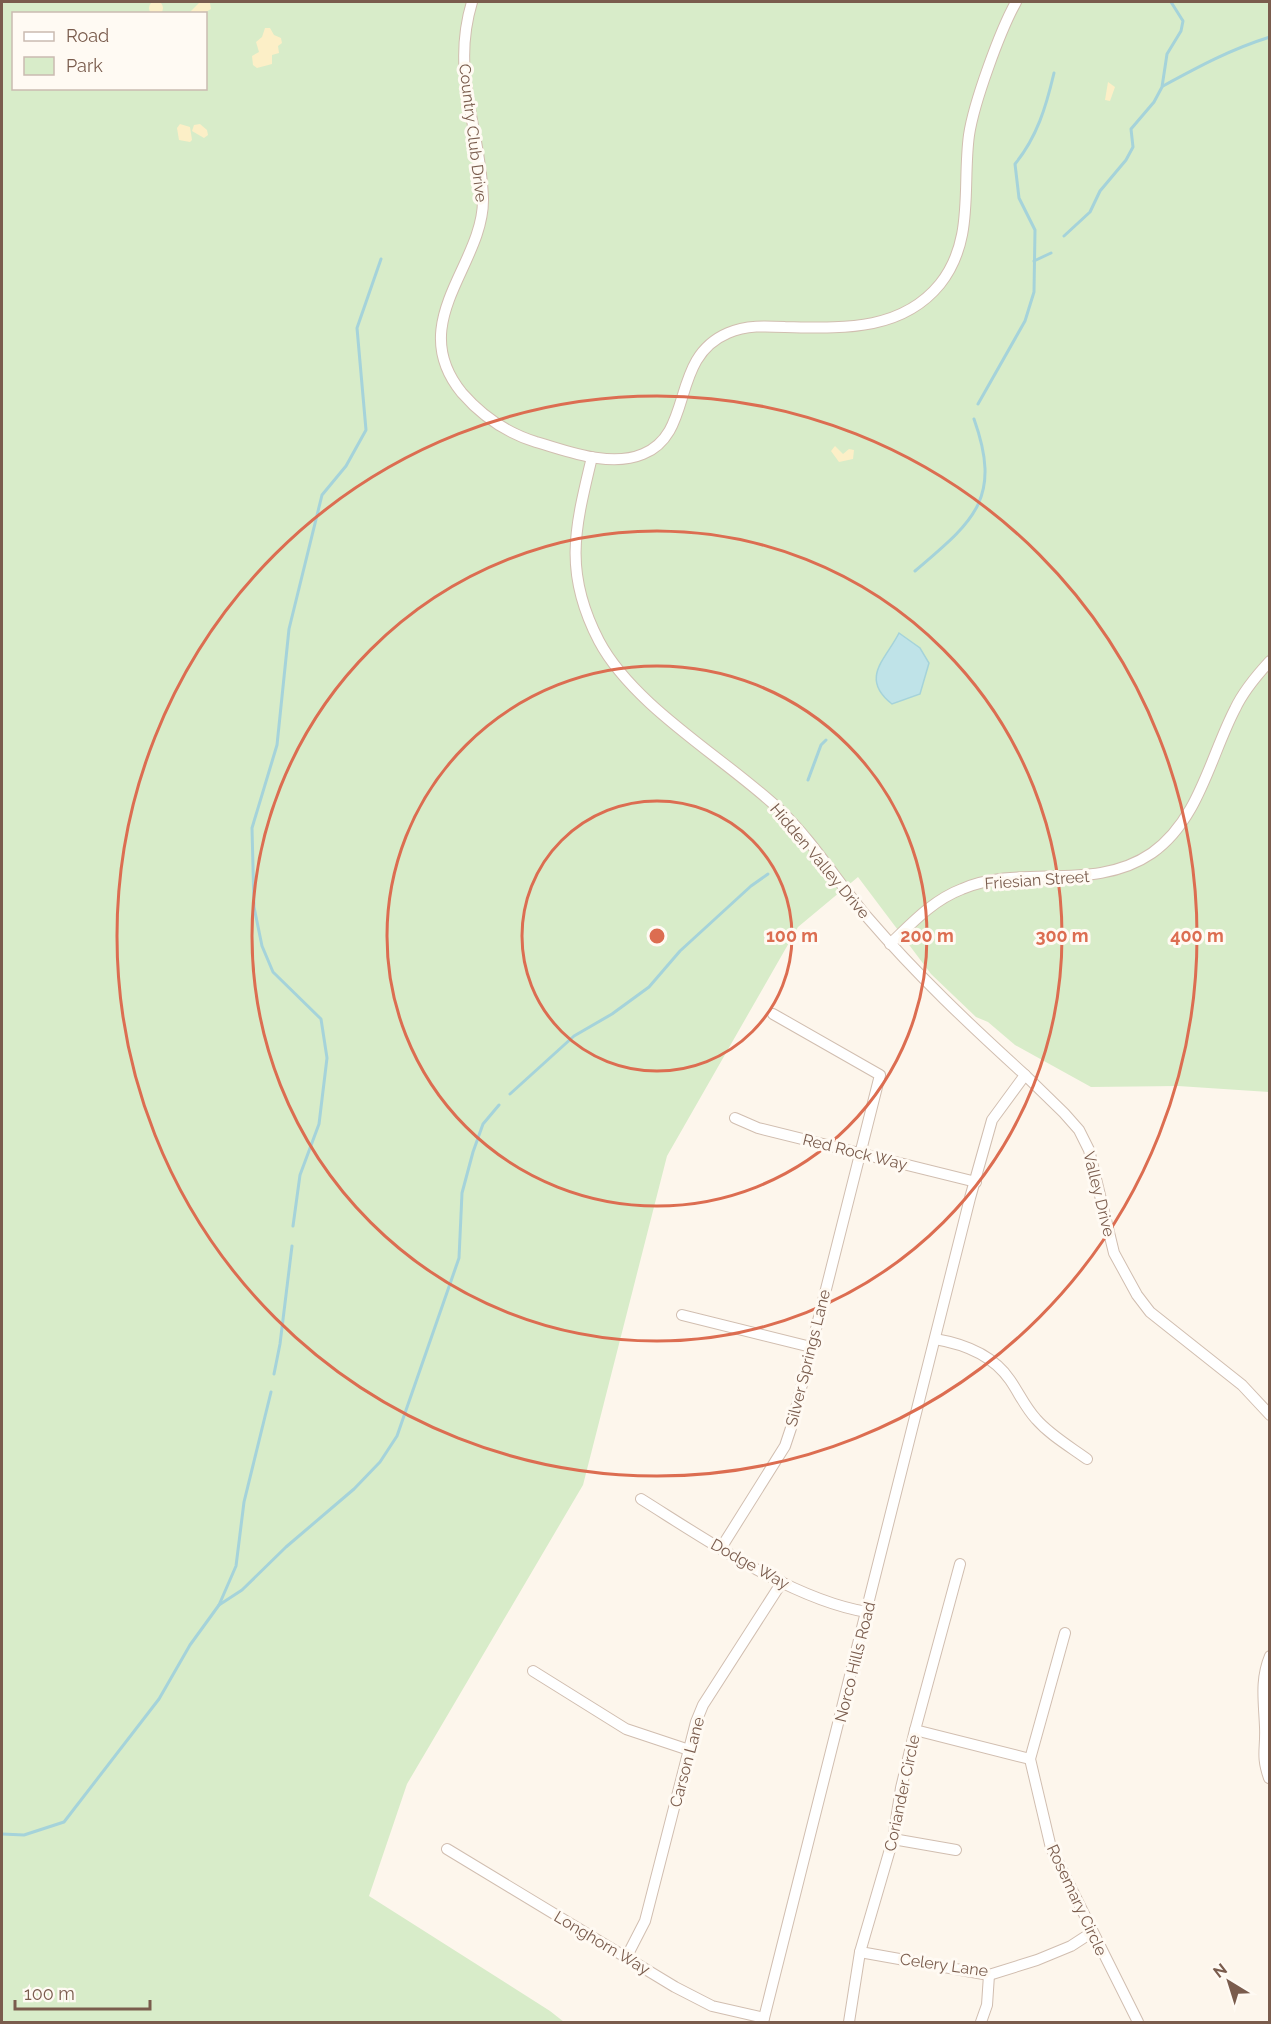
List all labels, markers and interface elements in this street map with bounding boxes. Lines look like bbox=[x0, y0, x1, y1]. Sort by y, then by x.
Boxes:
legend bbox=[12, 12, 207, 90]
text: Road bbox=[66, 25, 109, 46]
text: Park bbox=[66, 55, 103, 76]
street label: Country Club Drive bbox=[455, 63, 491, 203]
street label: Hidden Valley Drive bbox=[766, 800, 874, 922]
street label: Friesian Street bbox=[984, 867, 1091, 893]
text: 100 m bbox=[766, 925, 818, 946]
text: 200 m bbox=[900, 925, 954, 946]
text: 300 m bbox=[1035, 925, 1089, 946]
text: 400 m bbox=[1170, 925, 1224, 946]
centre of rings bbox=[647, 926, 667, 946]
street label: Red Rock Way bbox=[801, 1130, 910, 1174]
street label: Valley Drive bbox=[1079, 1149, 1119, 1239]
street label: Silver Springs Lane bbox=[782, 1287, 834, 1429]
street label: Dodge Way bbox=[707, 1535, 793, 1593]
street label: Norco Hills Road bbox=[831, 1600, 879, 1724]
street label: Carson Lane bbox=[666, 1715, 708, 1809]
street label: Coriander Circle bbox=[880, 1733, 924, 1853]
street label: Rosemary Circle bbox=[1043, 1841, 1111, 1959]
street label: Longhorn Way bbox=[551, 1907, 654, 1979]
street label: Celery Lane bbox=[899, 1949, 989, 1981]
north arrow bbox=[1199, 1952, 1259, 2012]
text: N bbox=[1209, 1959, 1231, 1982]
scale bar bbox=[15, 1973, 150, 2011]
text: 100 m bbox=[24, 1983, 75, 2004]

